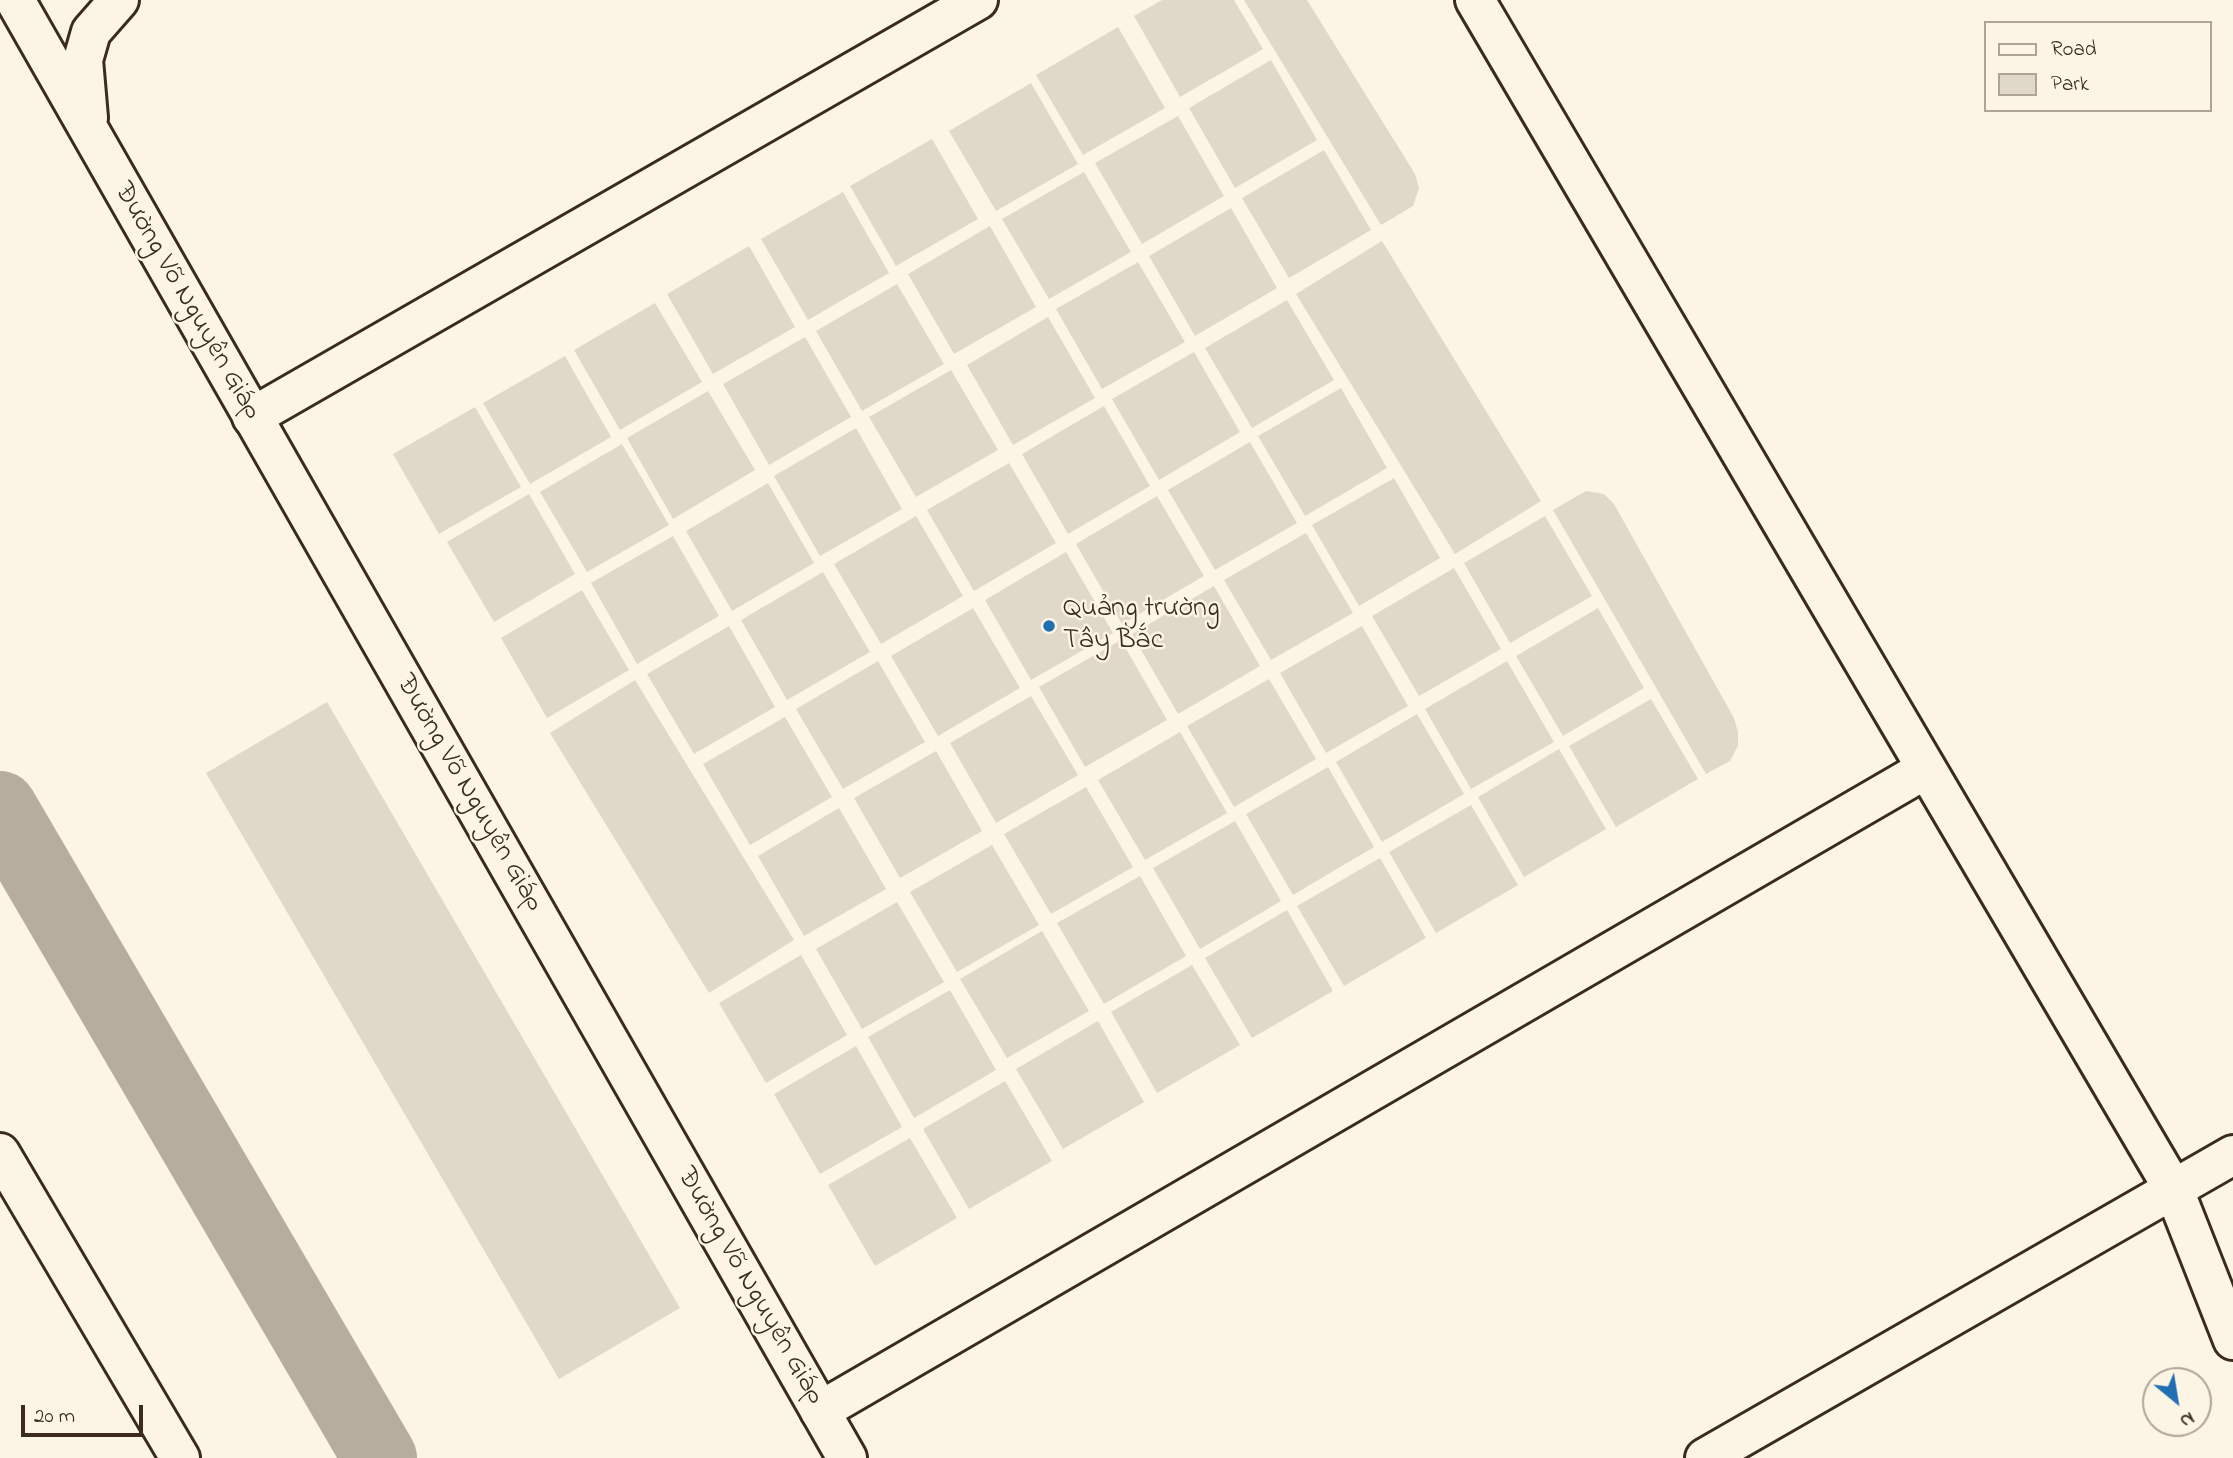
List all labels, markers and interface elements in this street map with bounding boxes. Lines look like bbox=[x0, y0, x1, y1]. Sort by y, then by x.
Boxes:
legend bbox=[1984, 21, 2212, 112]
text: Road bbox=[2051, 35, 2097, 65]
text: Park bbox=[2051, 70, 2089, 100]
street label: Đường Võ Nguyên Giáp bbox=[104, 177, 268, 427]
place label: Quảng trường Tây Bắc bbox=[1063, 593, 1219, 659]
marker: Quảng trường Tây Bắc bbox=[1041, 618, 1057, 634]
street label: Đường Võ Nguyên Giáp bbox=[386, 669, 550, 919]
street label: Đường Võ Nguyên Giáp bbox=[667, 1162, 831, 1412]
north arrow bbox=[2142, 1367, 2212, 1437]
scale bar bbox=[24, 1392, 147, 1436]
text: 20 m bbox=[34, 1402, 75, 1432]
text: N bbox=[2174, 1404, 2199, 1434]

